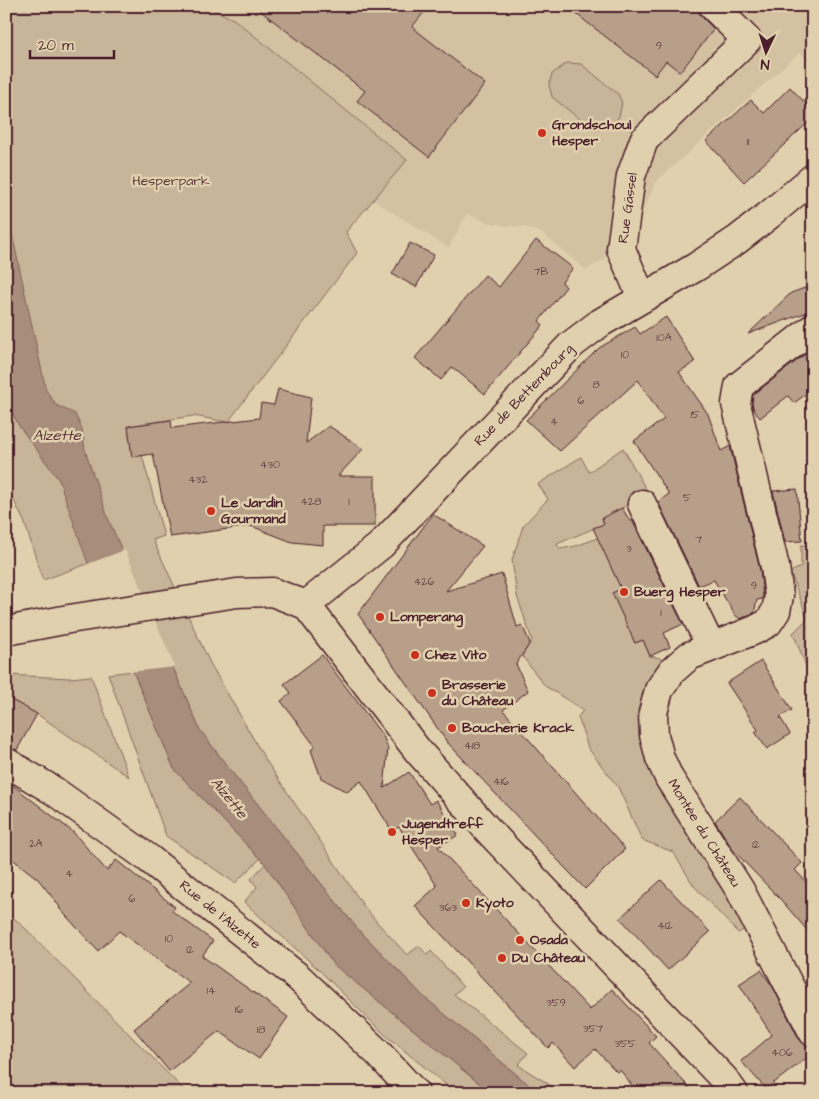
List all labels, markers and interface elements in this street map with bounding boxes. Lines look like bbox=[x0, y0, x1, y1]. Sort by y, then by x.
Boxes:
scale bar bbox=[30, 28, 114, 60]
north arrow bbox=[742, 28, 792, 78]
text: 20 m bbox=[38, 35, 74, 56]
house number: 9 bbox=[656, 38, 662, 53]
text: N bbox=[760, 54, 770, 74]
place label: Grondschoul Hesper bbox=[552, 115, 632, 151]
marker: Grondschoul Hesper bbox=[536, 127, 548, 139]
house number: 11 bbox=[747, 134, 750, 149]
park label: Hesperpark bbox=[132, 171, 210, 191]
street label: Rue Gässel bbox=[613, 171, 643, 245]
house number: 7B bbox=[534, 264, 548, 279]
house number: 10A bbox=[656, 330, 672, 345]
street label: Rue de Bettembourg bbox=[470, 339, 578, 451]
house number: 10 bbox=[621, 347, 629, 362]
house number: 8 bbox=[592, 377, 600, 392]
house number: 6 bbox=[578, 393, 585, 408]
house number: 15 bbox=[690, 407, 700, 422]
house number: 4 bbox=[550, 414, 558, 429]
water label: Alzette bbox=[33, 425, 82, 446]
house number: 430 bbox=[260, 457, 280, 472]
house number: 432 bbox=[188, 472, 208, 487]
house number: 5 bbox=[683, 490, 691, 505]
place label: Le Jardin Gourmand bbox=[221, 493, 286, 529]
house number: 428 bbox=[301, 494, 321, 509]
house number: 1 bbox=[348, 494, 350, 509]
marker: Le Jardin Gourmand bbox=[205, 505, 217, 517]
house number: 7 bbox=[696, 532, 703, 547]
house number: 3 bbox=[626, 541, 632, 556]
house number: 426 bbox=[414, 574, 434, 589]
house number: 9 bbox=[751, 578, 757, 593]
place label: Buerg Hesper bbox=[634, 582, 726, 603]
marker: Buerg Hesper bbox=[618, 586, 630, 598]
house number: 1 bbox=[660, 605, 662, 620]
place label: Lomperang bbox=[390, 607, 464, 628]
marker: Lomperang bbox=[374, 611, 386, 623]
place label: Chez Vito bbox=[425, 645, 487, 665]
marker: Chez Vito bbox=[409, 649, 421, 661]
place label: Brasserie du Château bbox=[441, 675, 513, 711]
marker: Brasserie du Château bbox=[426, 687, 438, 699]
place label: Boucherie Krack bbox=[462, 718, 575, 738]
marker: Boucherie Krack bbox=[446, 722, 458, 734]
house number: 418 bbox=[464, 738, 480, 753]
water label: Alzette bbox=[206, 773, 253, 824]
house number: 416 bbox=[493, 774, 509, 789]
street label: Montée du Château bbox=[663, 775, 745, 891]
place label: Jugendtreff Hesper bbox=[401, 814, 484, 850]
marker: Jugendtreff Hesper bbox=[386, 826, 398, 838]
house number: 2A bbox=[29, 836, 43, 851]
house number: 12 bbox=[752, 837, 761, 852]
house number: 4 bbox=[65, 866, 73, 881]
street label: Rue de l'Alzette bbox=[175, 876, 265, 954]
house number: 6 bbox=[129, 891, 136, 906]
place label: Kyoto bbox=[476, 893, 514, 913]
marker: Kyoto bbox=[460, 897, 472, 909]
house number: 363 bbox=[439, 900, 457, 915]
house number: 412 bbox=[657, 918, 673, 933]
place label: Osada bbox=[530, 930, 569, 950]
house number: 10 bbox=[165, 931, 173, 946]
marker: Osada bbox=[514, 934, 526, 946]
house number: 12 bbox=[186, 942, 195, 957]
place label: Du Château bbox=[512, 948, 585, 968]
marker: Du Château bbox=[496, 952, 508, 964]
house number: 14 bbox=[207, 983, 216, 998]
house number: 359 bbox=[546, 995, 566, 1010]
house number: 16 bbox=[235, 1002, 243, 1017]
house number: 357 bbox=[583, 1021, 603, 1036]
house number: 18 bbox=[257, 1022, 265, 1037]
house number: 355 bbox=[614, 1036, 636, 1051]
house number: 406 bbox=[771, 1045, 793, 1060]

